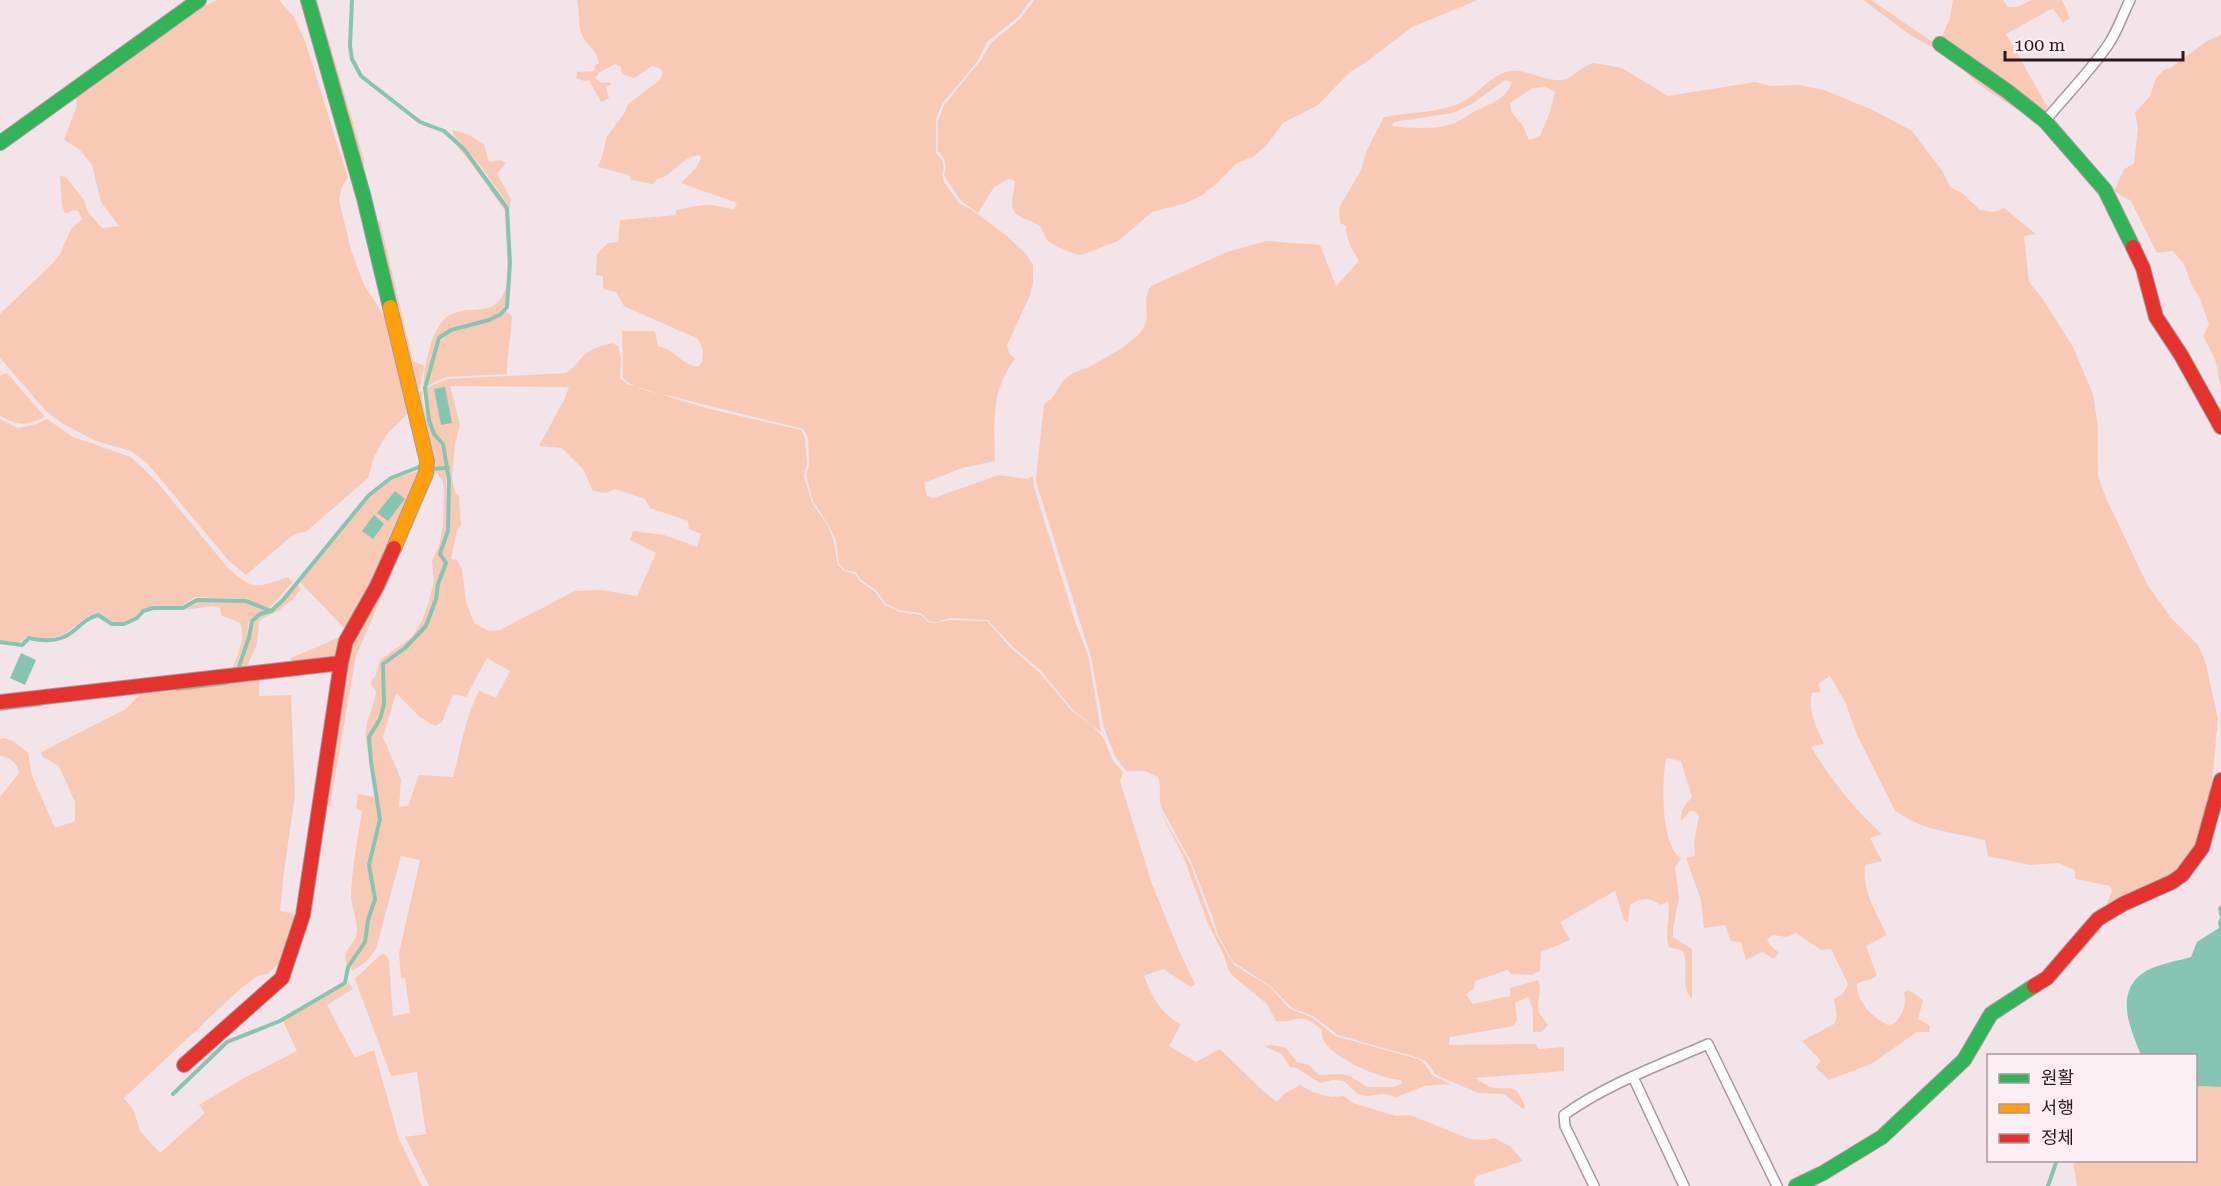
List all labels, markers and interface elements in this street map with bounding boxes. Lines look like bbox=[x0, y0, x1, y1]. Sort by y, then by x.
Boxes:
scale bar bbox=[2005, 24, 2184, 62]
text: 100 m bbox=[2014, 34, 2065, 55]
legend bbox=[1987, 1054, 2197, 1162]
text: 원활 bbox=[2041, 1067, 2074, 1088]
text: 서행 bbox=[2041, 1097, 2074, 1118]
text: 정체 bbox=[2041, 1127, 2074, 1148]

